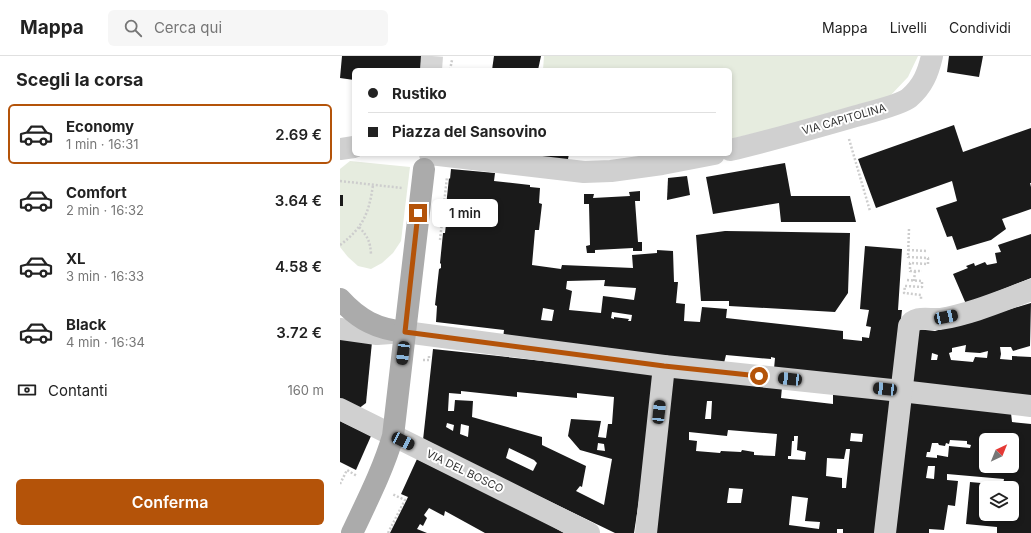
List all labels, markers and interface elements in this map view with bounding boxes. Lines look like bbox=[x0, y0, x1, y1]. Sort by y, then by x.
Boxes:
search box bbox=[108, 10, 388, 46]
text: Mappa bbox=[20, 16, 84, 39]
icon: search bbox=[122, 17, 144, 39]
text: Cerca qui bbox=[154, 18, 222, 37]
text: Mappa bbox=[822, 19, 868, 36]
text: Livelli bbox=[890, 19, 927, 36]
text: Condividi bbox=[949, 19, 1011, 36]
text: Scegli la corsa bbox=[16, 69, 144, 90]
text: Rustiko bbox=[392, 84, 447, 103]
street label: VIA CAPITOLINA bbox=[800, 100, 888, 138]
icon: car bbox=[18, 116, 54, 152]
text: Economy bbox=[66, 117, 134, 136]
text: Piazza del Sansovino bbox=[392, 122, 547, 141]
text: 2.69 € bbox=[275, 125, 322, 144]
text: 1 min · 16:31 bbox=[66, 136, 139, 152]
icon: car bbox=[18, 182, 54, 218]
text: Comfort bbox=[66, 183, 127, 202]
text: 3.64 € bbox=[275, 191, 322, 210]
callout: 1 min bbox=[432, 199, 498, 227]
text: 2 min · 16:32 bbox=[66, 202, 144, 218]
route end bbox=[409, 204, 427, 222]
text: 1 min bbox=[449, 205, 481, 221]
icon: car bbox=[18, 248, 54, 284]
text: XL bbox=[66, 249, 86, 268]
text: 4.58 € bbox=[275, 257, 322, 276]
text: 3 min · 16:33 bbox=[66, 268, 144, 284]
car bbox=[933, 309, 959, 325]
icon: car bbox=[18, 314, 54, 350]
text: Black bbox=[66, 315, 106, 334]
text: 3.72 € bbox=[276, 323, 322, 342]
text: 4 min · 16:34 bbox=[66, 334, 145, 350]
car bbox=[396, 340, 410, 366]
route start bbox=[750, 367, 768, 385]
car bbox=[777, 372, 803, 386]
icon: cash bbox=[16, 379, 38, 401]
text: Contanti bbox=[48, 381, 108, 400]
text: 160 m bbox=[287, 382, 324, 398]
car bbox=[872, 382, 898, 396]
car bbox=[652, 399, 666, 425]
car bbox=[390, 430, 416, 452]
north arrow bbox=[979, 433, 1019, 473]
map controls bbox=[979, 433, 1019, 521]
street label: VIA DEL BOSCO bbox=[424, 446, 506, 496]
button: Conferma bbox=[16, 479, 324, 525]
button: layers bbox=[979, 481, 1019, 521]

